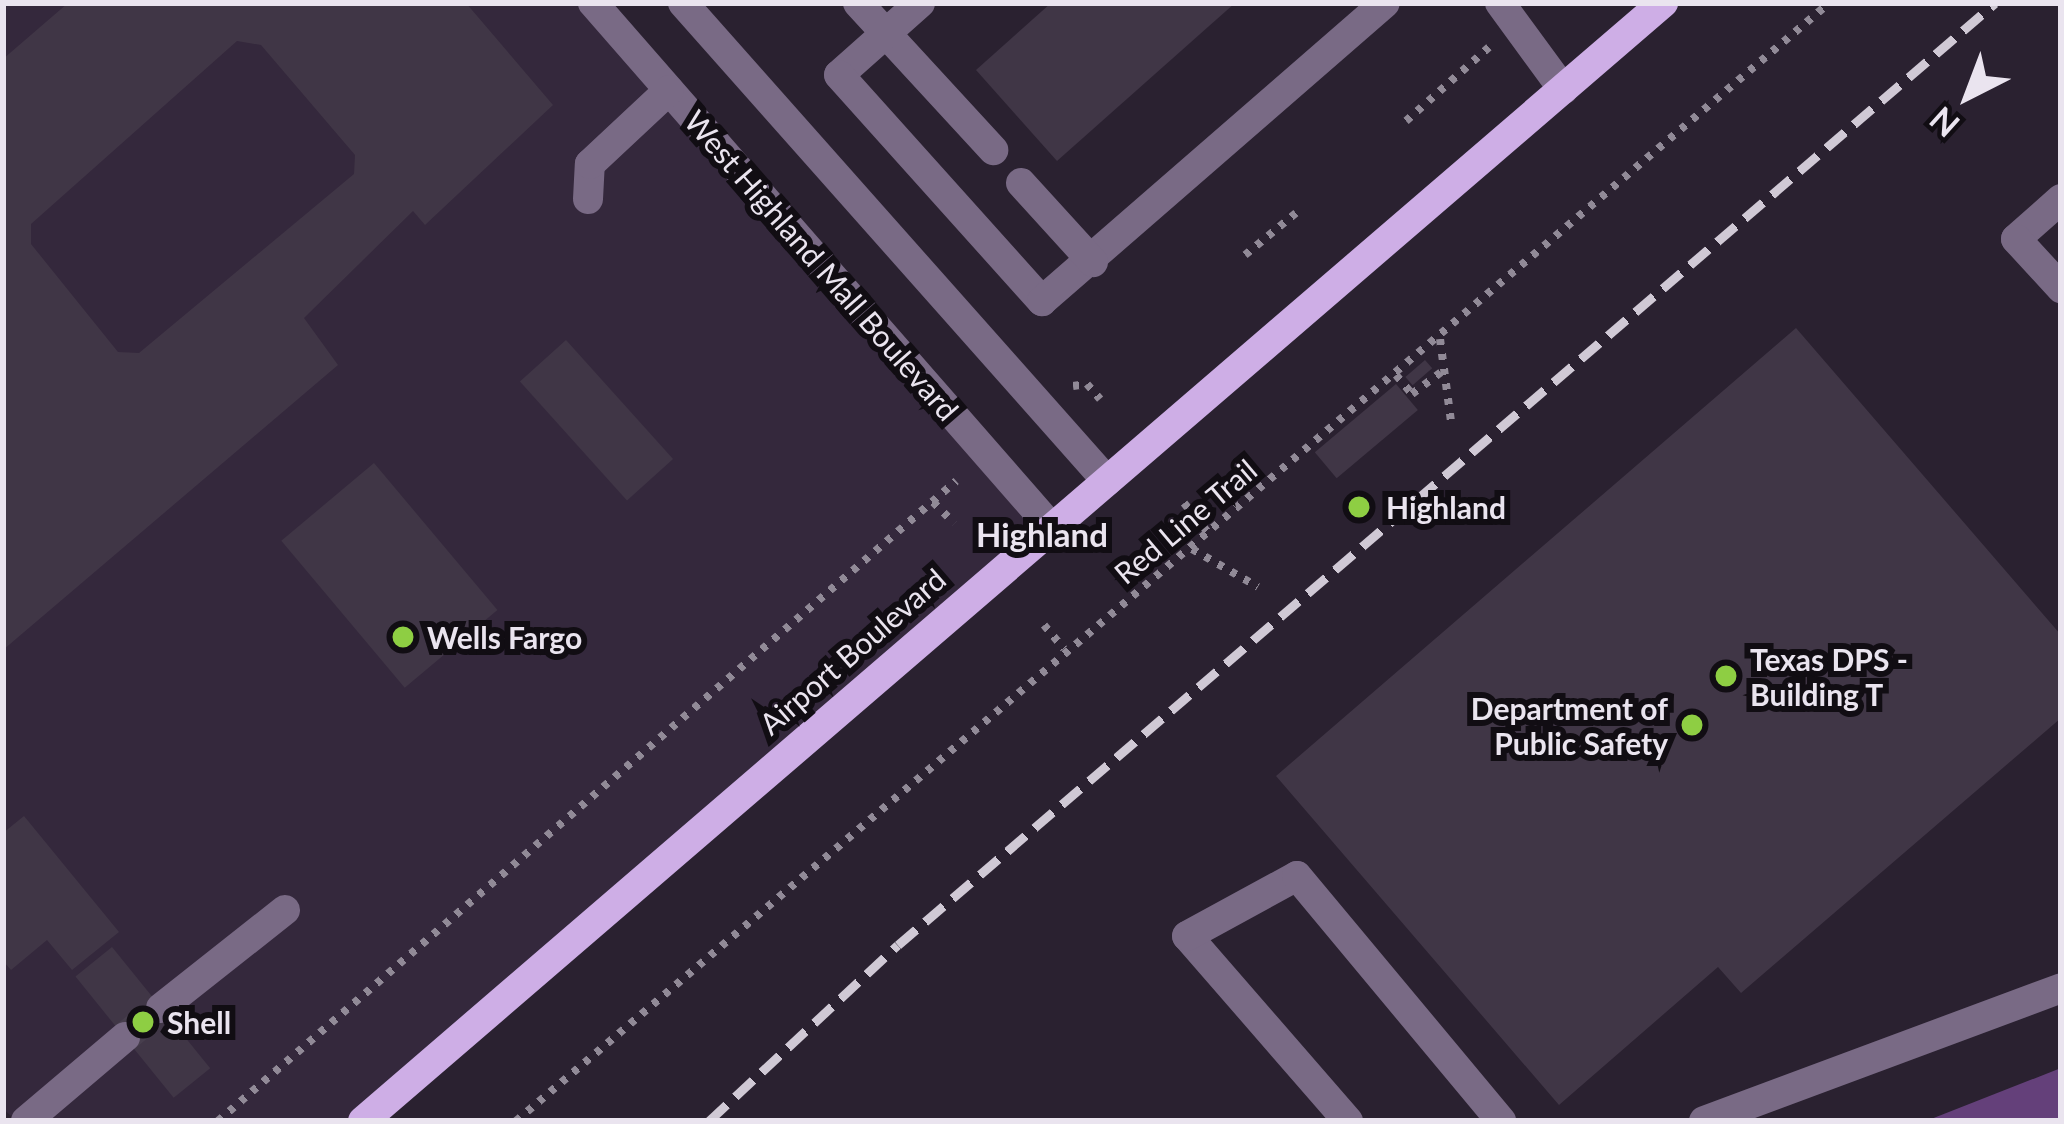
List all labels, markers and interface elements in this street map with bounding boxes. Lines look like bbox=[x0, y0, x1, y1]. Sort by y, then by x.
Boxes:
north arrow bbox=[1908, 36, 2028, 156]
text: N bbox=[1921, 99, 1967, 146]
street label: West Highland Mall Boulevard bbox=[678, 103, 966, 427]
street label: Red Line Trail bbox=[1106, 451, 1264, 591]
place label: Highland bbox=[1386, 489, 1506, 525]
marker: Highland bbox=[1343, 491, 1375, 523]
district label: Highland bbox=[976, 515, 1108, 555]
street label: Airport Boulevard bbox=[752, 561, 952, 741]
place label: Wells Fargo bbox=[427, 619, 582, 655]
marker: Wells Fargo bbox=[390, 624, 416, 650]
place label: Texas DPS - Building T bbox=[1750, 641, 1908, 712]
marker: Texas DPS - Building T bbox=[1713, 663, 1739, 689]
place label: Department of Public Safety bbox=[1471, 690, 1668, 760]
marker: Department of Public Safety bbox=[1679, 712, 1705, 738]
place label: Shell bbox=[167, 1004, 231, 1040]
marker: Shell bbox=[130, 1009, 156, 1035]

